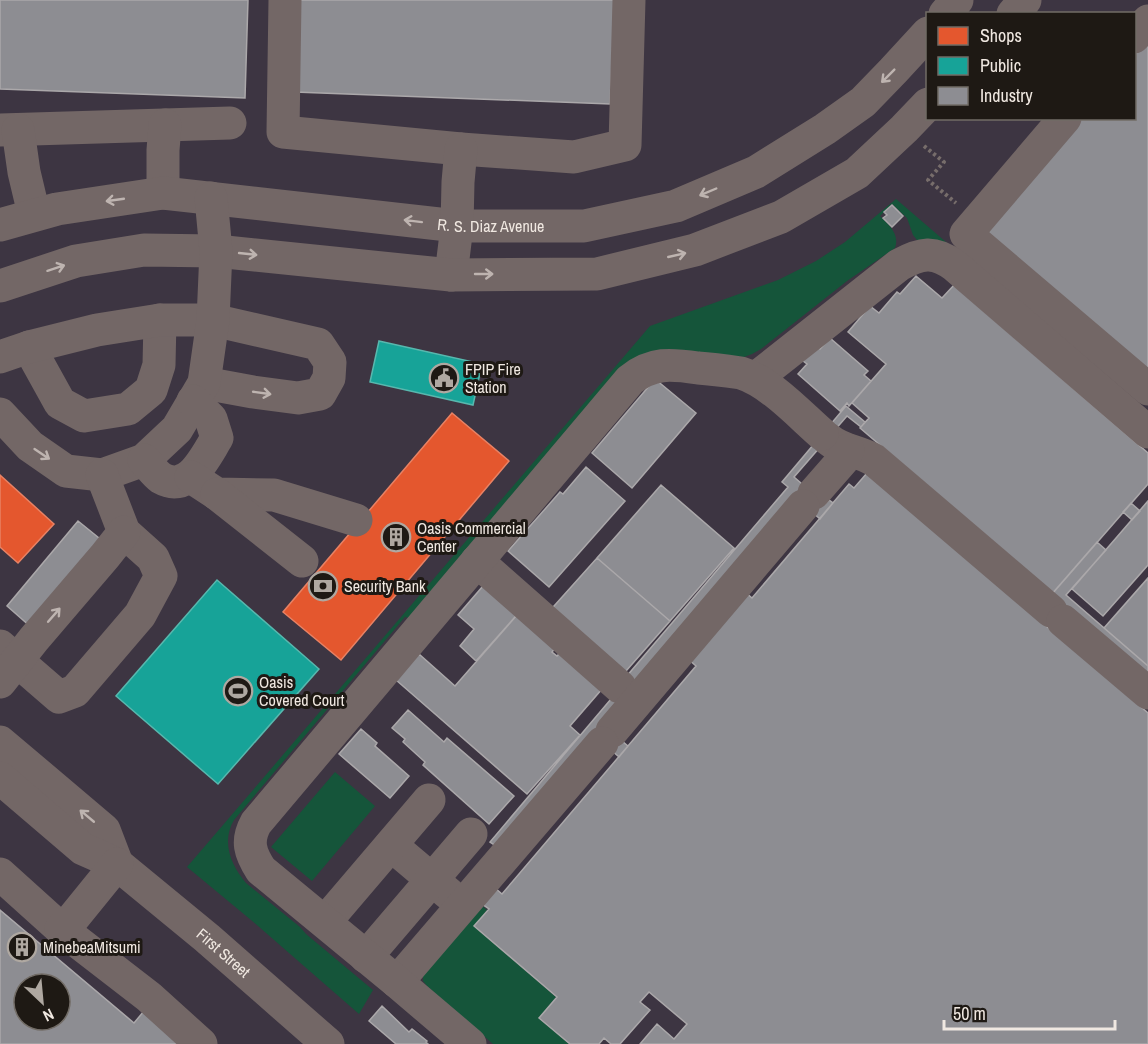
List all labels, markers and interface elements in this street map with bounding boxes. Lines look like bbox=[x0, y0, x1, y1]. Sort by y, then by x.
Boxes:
legend bbox=[926, 12, 1136, 120]
text: Shops bbox=[980, 23, 1022, 48]
text: Public bbox=[980, 53, 1021, 78]
one-way arrow bbox=[881, 69, 896, 83]
text: Industry bbox=[980, 83, 1033, 108]
one-way arrow bbox=[699, 187, 718, 198]
one-way arrow bbox=[106, 195, 126, 206]
street label: R. S. Diaz Avenue bbox=[436, 213, 544, 237]
one-way arrow bbox=[404, 216, 424, 227]
one-way arrow bbox=[667, 248, 686, 260]
one-way arrow bbox=[238, 249, 258, 260]
one-way arrow bbox=[46, 262, 65, 273]
one-way arrow bbox=[474, 268, 494, 280]
place label: FPIP Fire Station bbox=[465, 358, 521, 398]
public building icon: FPIP Fire Station bbox=[428, 362, 460, 394]
one-way arrow bbox=[251, 388, 271, 399]
one-way arrow bbox=[34, 448, 50, 460]
place label: Oasis Commercial Center bbox=[417, 517, 526, 557]
building icon: Oasis Commercial Center bbox=[380, 521, 412, 553]
bank icon: Security Bank bbox=[307, 570, 339, 602]
place label: Security Bank bbox=[344, 575, 426, 597]
one-way arrow bbox=[47, 608, 61, 623]
place label: Oasis Covered Court bbox=[259, 671, 345, 711]
sports icon: Oasis Covered Court bbox=[222, 675, 254, 707]
one-way arrow bbox=[79, 809, 95, 822]
street label: First Street bbox=[192, 923, 256, 982]
building icon: MinebeaMitsumi bbox=[6, 931, 38, 963]
place label: MinebeaMitsumi bbox=[43, 936, 141, 958]
north arrow bbox=[12, 972, 72, 1032]
scale bar bbox=[944, 993, 1115, 1031]
text: 50 m bbox=[953, 1001, 986, 1026]
text: N bbox=[39, 1004, 58, 1027]

